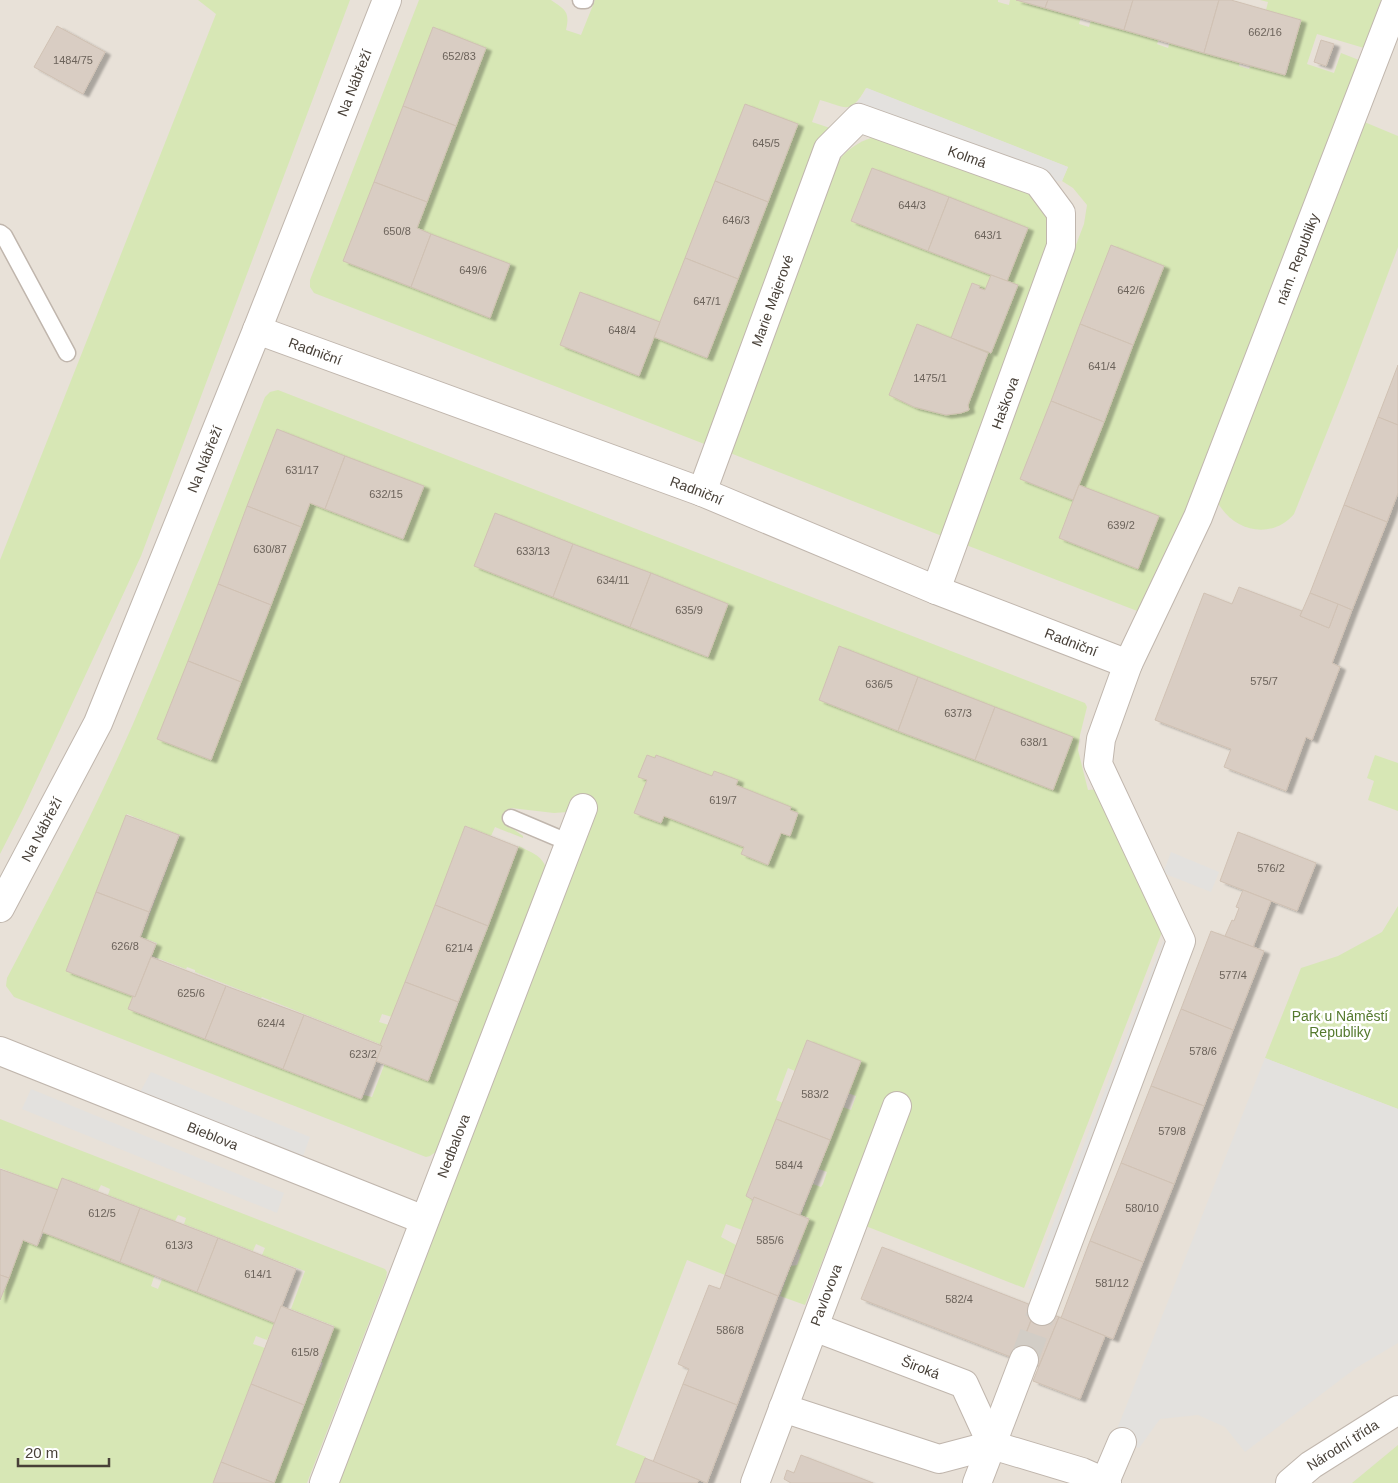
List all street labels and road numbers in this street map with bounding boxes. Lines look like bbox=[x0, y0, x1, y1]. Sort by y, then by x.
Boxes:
street label: Na Nábřeží bbox=[334, 47, 375, 119]
street label: Kolmá bbox=[946, 142, 989, 171]
street label: nám. Republiky bbox=[1273, 211, 1322, 307]
street label: Marie Majerové bbox=[748, 252, 797, 349]
street label: Radniční bbox=[287, 334, 344, 368]
street label: Haškova bbox=[988, 374, 1022, 431]
street label: Na Nábřeží bbox=[184, 423, 226, 495]
street label: Radniční bbox=[668, 473, 726, 508]
street label: Radniční bbox=[1042, 625, 1100, 660]
street label: Na Nábřeží bbox=[18, 794, 65, 864]
street label: Nedbalova bbox=[434, 1112, 473, 1180]
street label: Bieblova bbox=[185, 1118, 241, 1153]
street label: Pavlovova bbox=[807, 1262, 845, 1328]
street label: Široká bbox=[899, 1353, 942, 1382]
street label: Národní třída bbox=[1304, 1416, 1382, 1474]

